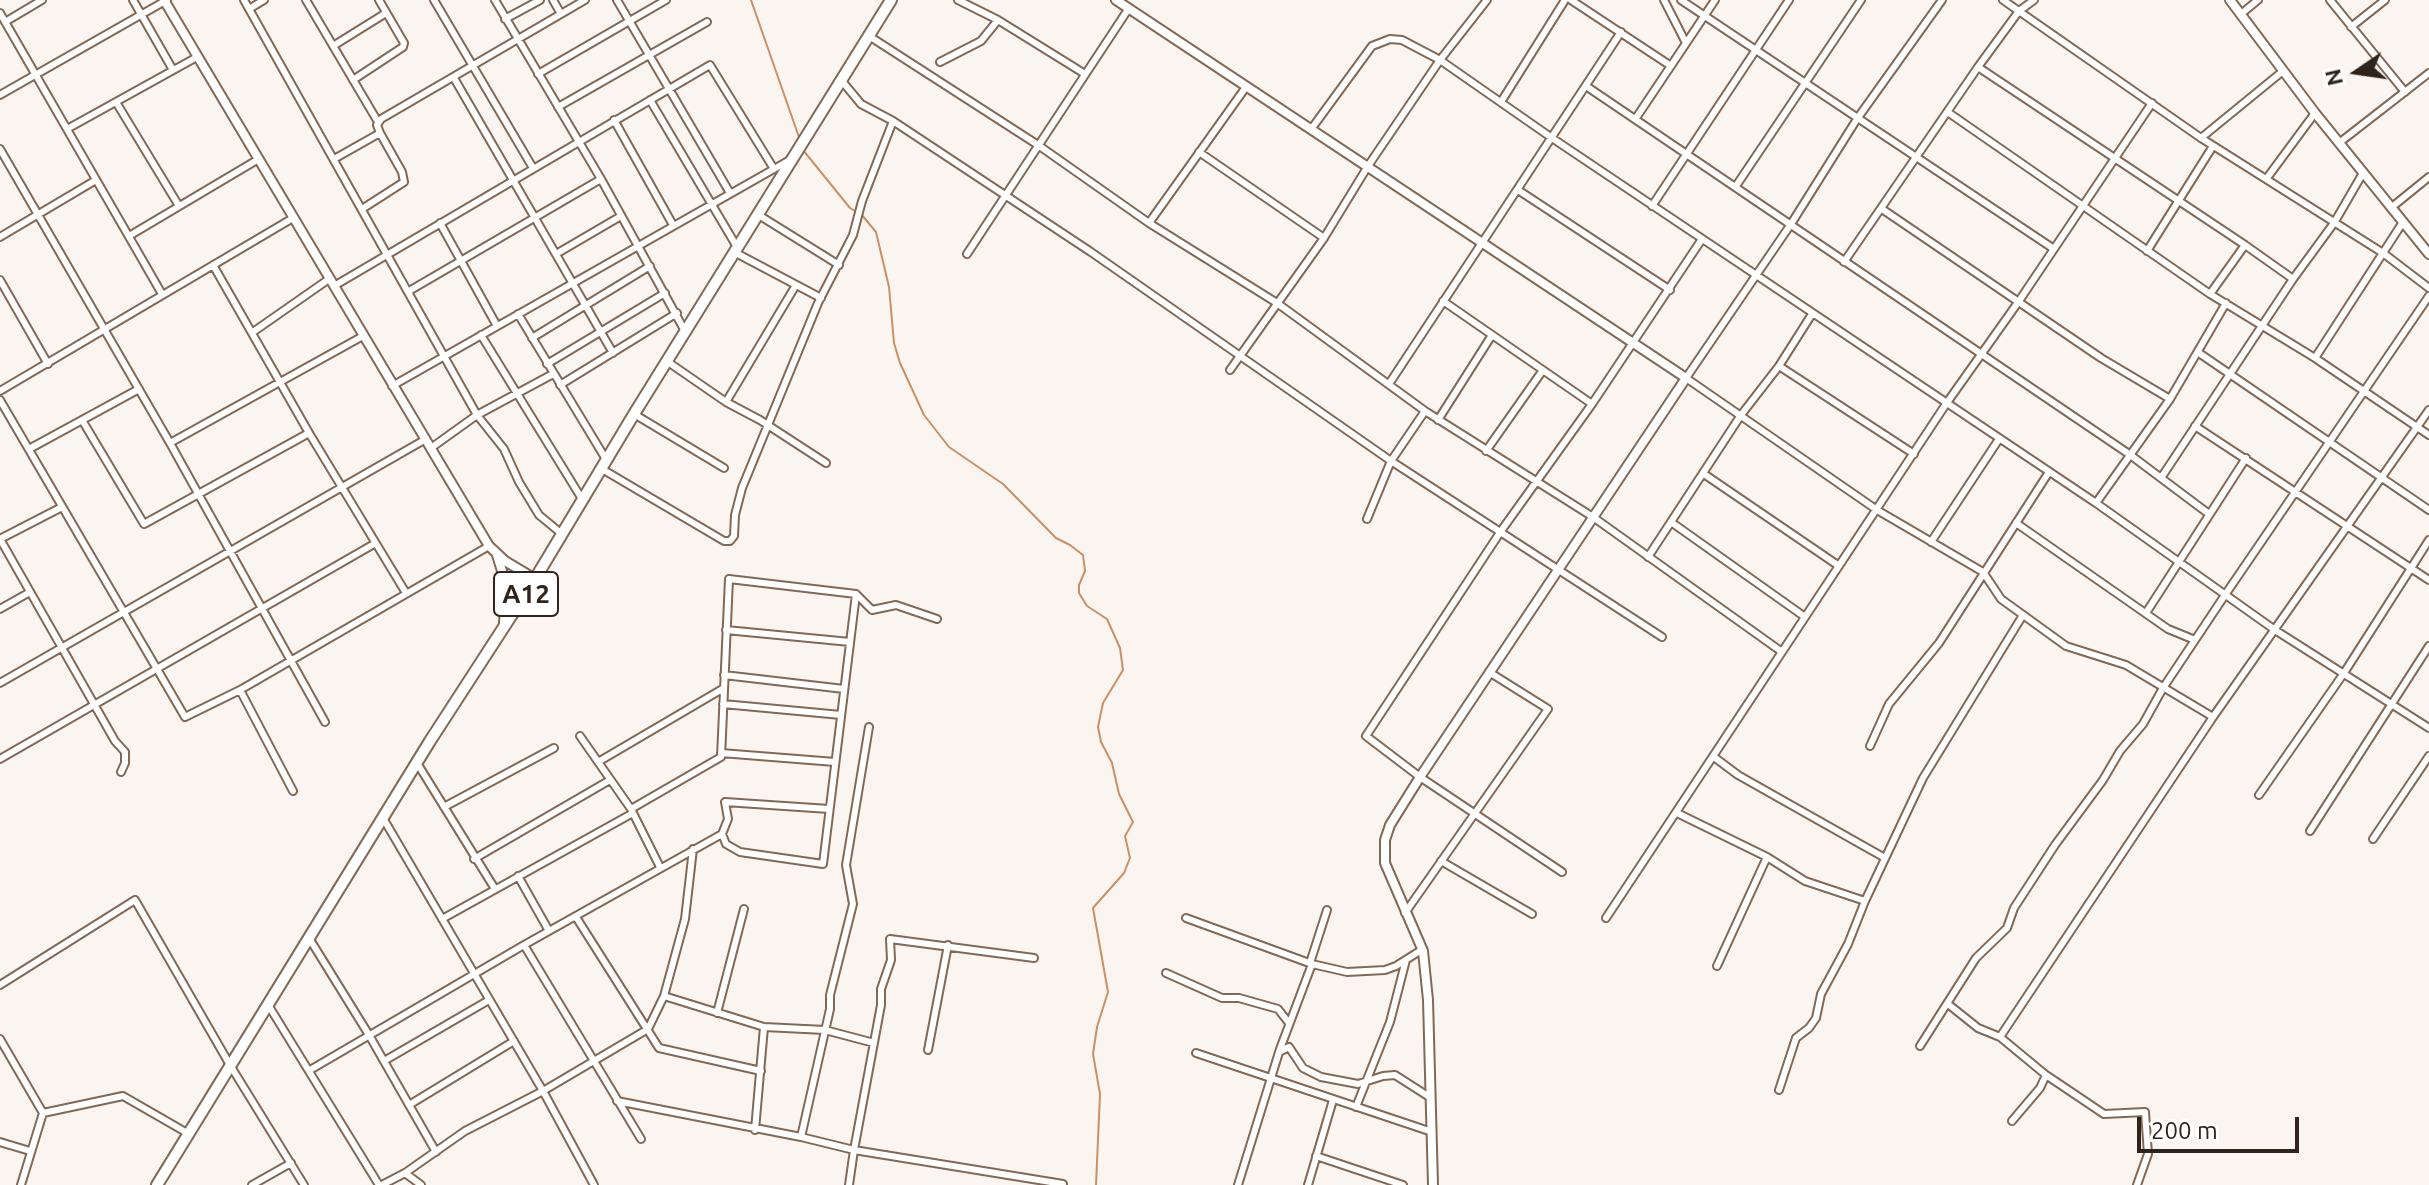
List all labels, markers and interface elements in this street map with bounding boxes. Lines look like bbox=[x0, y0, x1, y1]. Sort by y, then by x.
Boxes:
north arrow bbox=[2317, 32, 2397, 112]
text: N bbox=[2319, 67, 2347, 88]
road number: A12 bbox=[494, 572, 558, 616]
scale bar bbox=[2141, 1101, 2303, 1151]
text: 200 m bbox=[2151, 1117, 2218, 1144]

